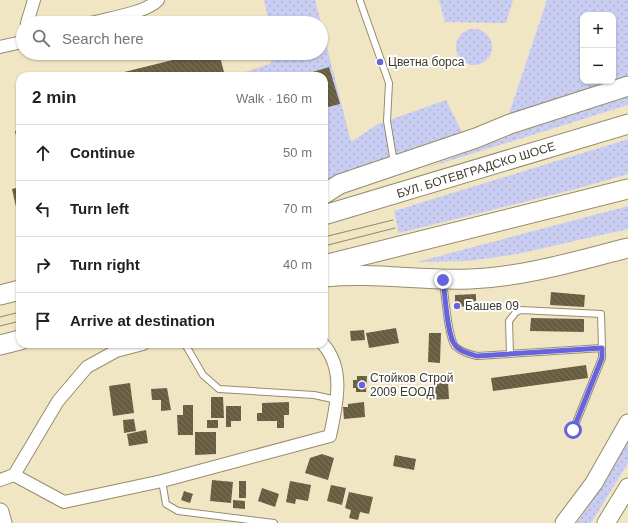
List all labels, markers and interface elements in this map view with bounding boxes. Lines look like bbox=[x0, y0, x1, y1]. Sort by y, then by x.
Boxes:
map controls bbox=[580, 12, 616, 84]
button: + bbox=[580, 12, 616, 48]
search box bbox=[16, 16, 328, 60]
icon: search bbox=[30, 27, 52, 49]
text: Search here bbox=[62, 30, 144, 47]
button: − bbox=[580, 48, 616, 84]
place label: Цветна борса bbox=[388, 55, 465, 69]
marker: Цветна борса bbox=[375, 57, 385, 67]
text: 2 min bbox=[32, 88, 76, 107]
text: Walk · 160 m bbox=[236, 91, 312, 106]
street label: БУЛ. БОТЕВГРАДСКО ШОСЕ bbox=[395, 139, 557, 201]
icon: ahead bbox=[32, 142, 54, 164]
text: Continue bbox=[70, 144, 135, 161]
text: 50 m bbox=[283, 145, 312, 160]
icon: left bbox=[32, 198, 54, 220]
text: Turn left bbox=[70, 200, 129, 217]
text: 70 m bbox=[283, 201, 312, 216]
icon: right bbox=[32, 254, 54, 276]
text: Turn right bbox=[70, 256, 140, 273]
text: 40 m bbox=[283, 257, 312, 272]
route end bbox=[434, 271, 452, 289]
place label: Башев 09 bbox=[465, 299, 519, 313]
marker: Башев 09 bbox=[452, 301, 462, 311]
icon: arrive bbox=[32, 310, 54, 332]
text: Arrive at destination bbox=[70, 312, 215, 329]
place label: Стойков Строй 2009 ЕООД bbox=[370, 371, 453, 399]
marker: Стойков Строй 2009 ЕООД bbox=[357, 380, 367, 390]
route start bbox=[564, 421, 582, 439]

